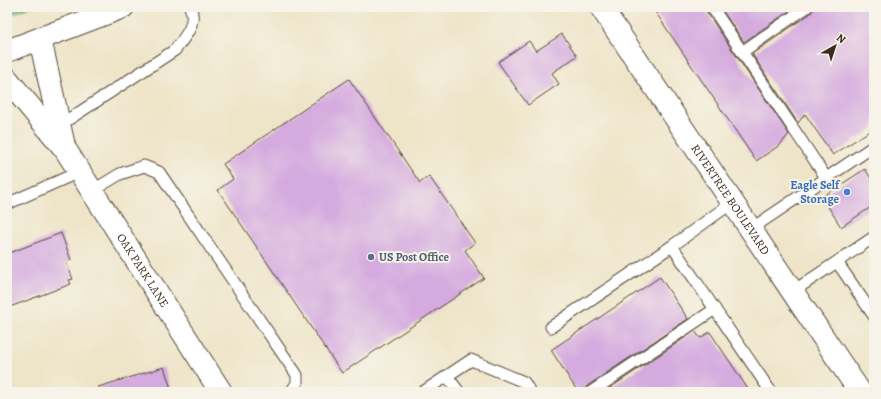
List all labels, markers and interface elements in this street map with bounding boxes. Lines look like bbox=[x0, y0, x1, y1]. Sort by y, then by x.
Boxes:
north arrow bbox=[815, 26, 855, 66]
text: N bbox=[833, 30, 849, 47]
street label: RIVERTREE BOULEVARD bbox=[688, 141, 773, 258]
place label: Eagle Self Storage bbox=[790, 177, 841, 207]
marker: Eagle Self Storage bbox=[842, 187, 852, 197]
street label: OAK PARK LANE bbox=[113, 230, 173, 310]
place label: US Post Office bbox=[379, 249, 450, 265]
marker: US Post Office bbox=[366, 252, 376, 262]

